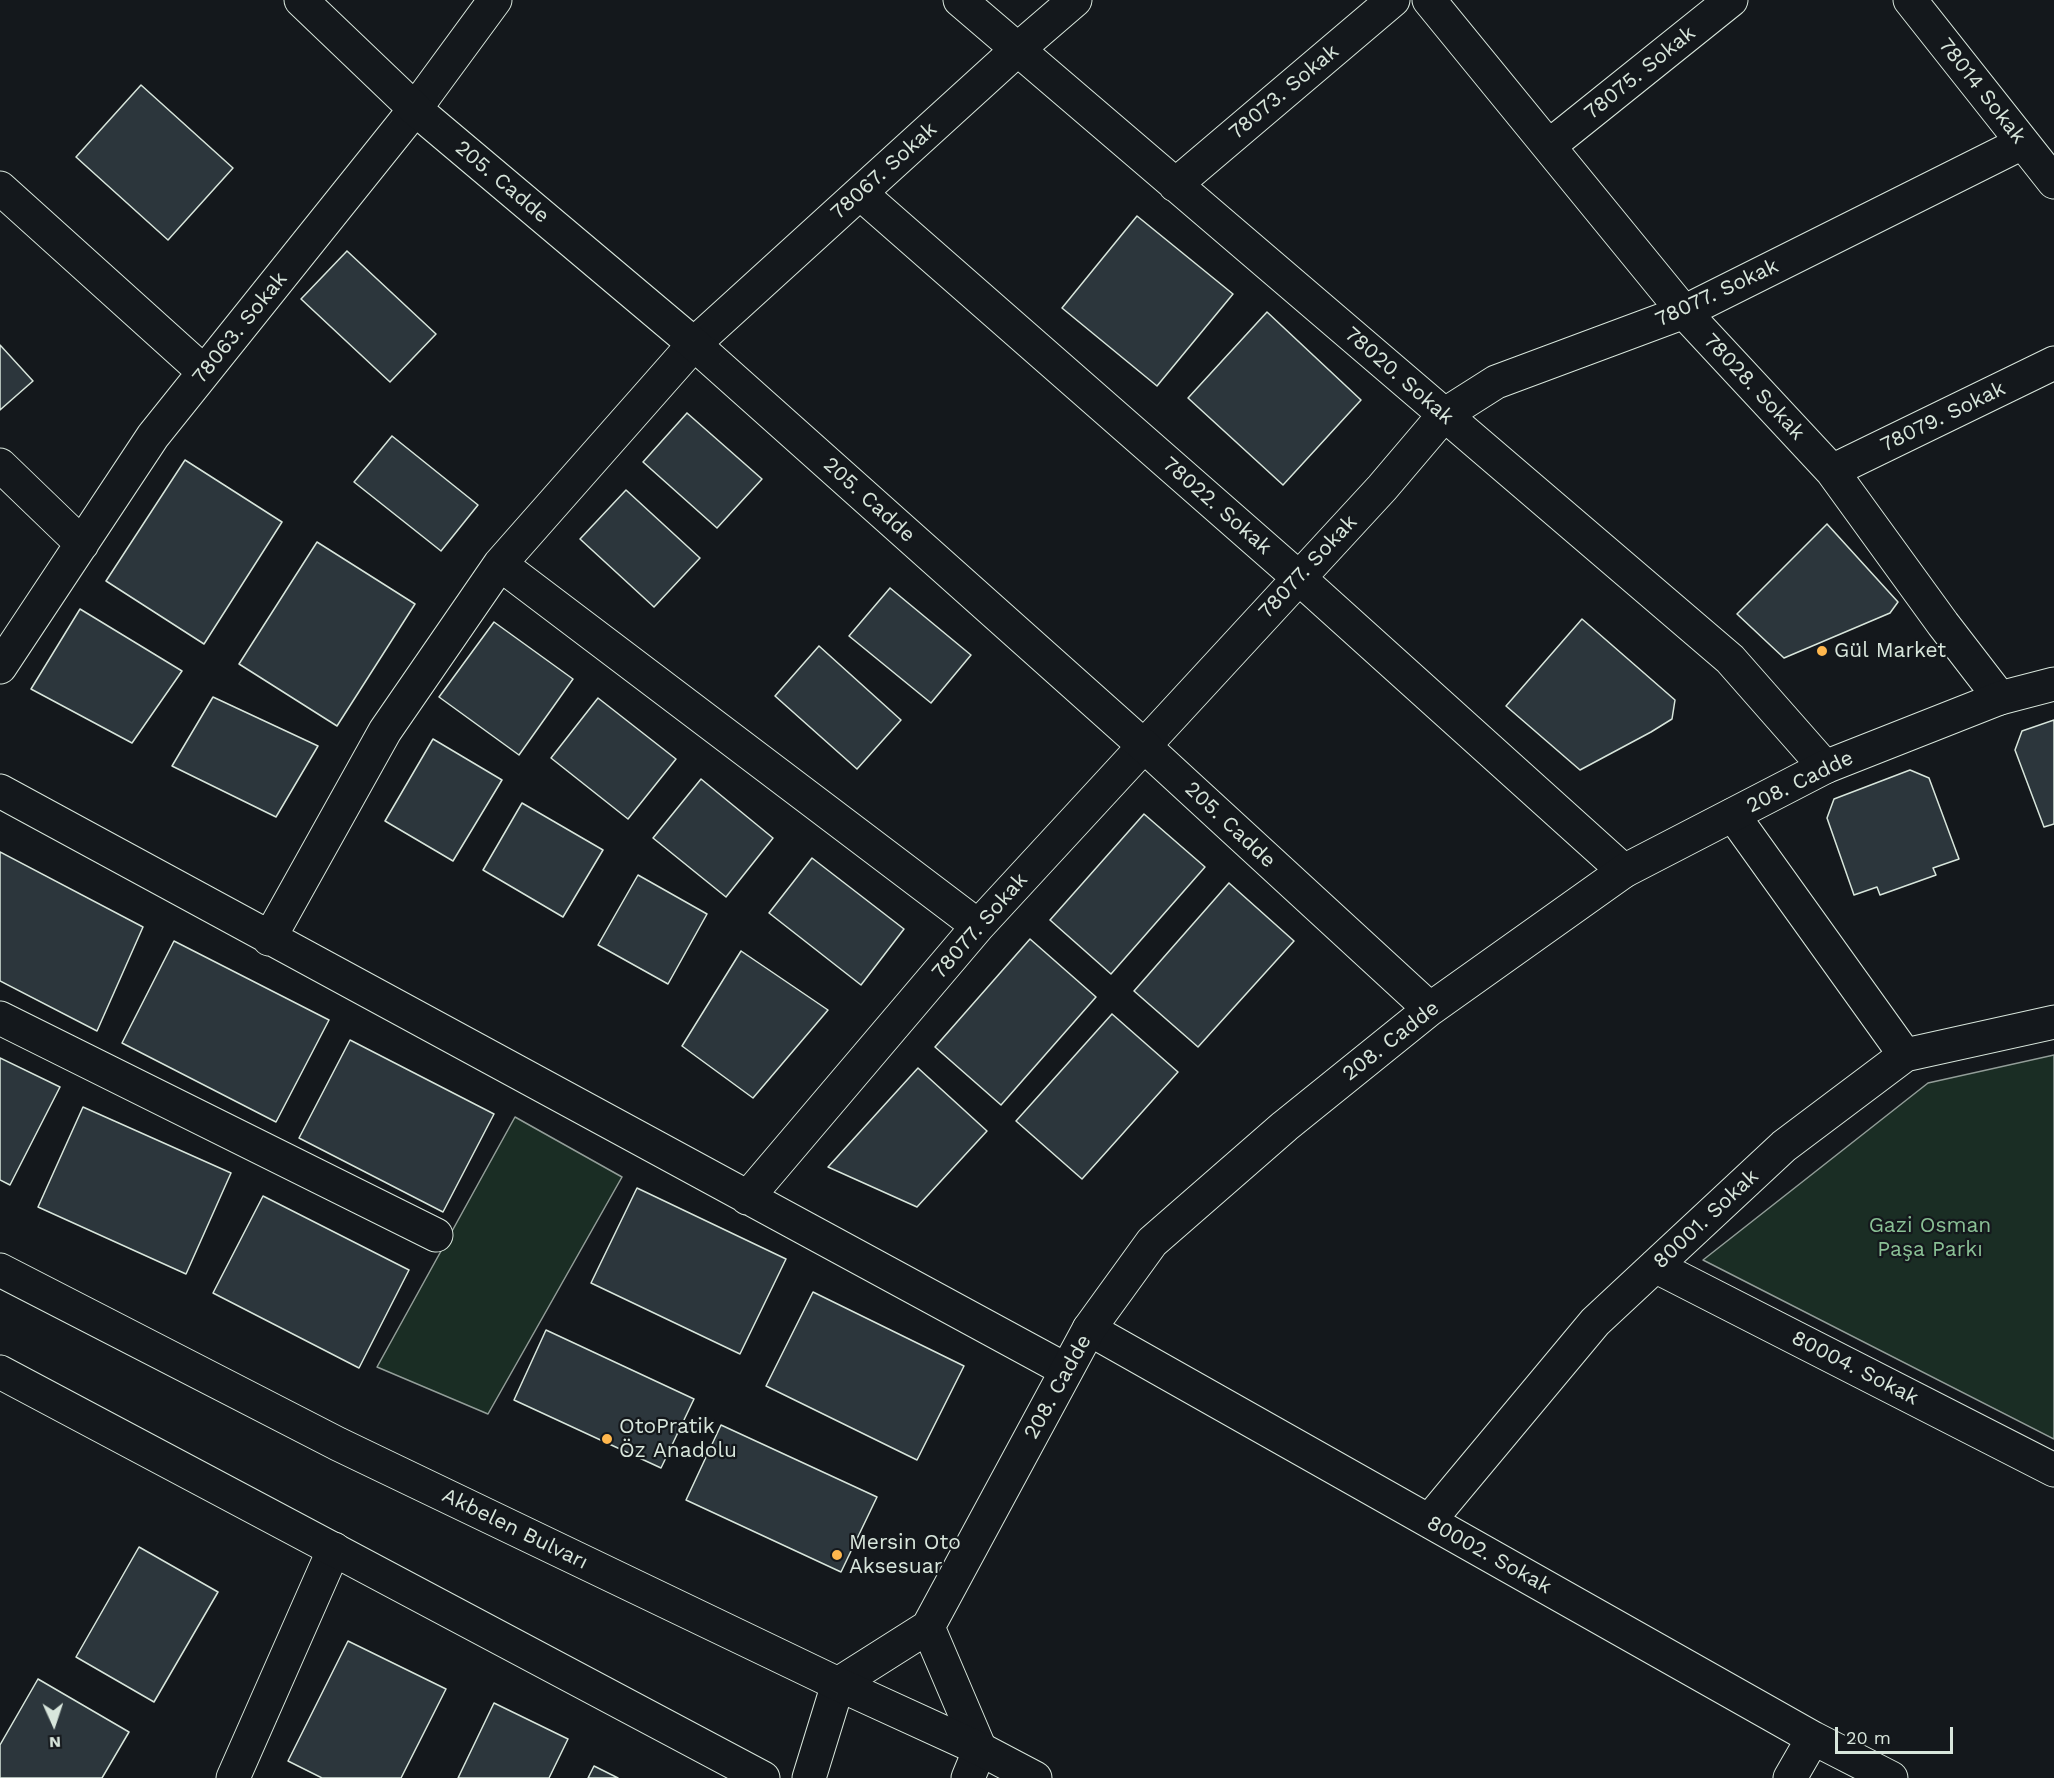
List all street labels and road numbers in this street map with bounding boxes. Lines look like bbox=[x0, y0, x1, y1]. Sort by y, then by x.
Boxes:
street label: 78075. Sokak bbox=[1580, 21, 1700, 125]
street label: 78014 Sokak bbox=[1933, 33, 2031, 149]
street label: 78073. Sokak bbox=[1224, 39, 1344, 145]
street label: 78067. Sokak bbox=[826, 117, 942, 225]
street label: 205. Cadde bbox=[450, 135, 554, 229]
street label: 78077. Sokak bbox=[1652, 254, 1782, 332]
street label: 78063. Sokak bbox=[187, 267, 293, 389]
street label: 78020. Sokak bbox=[1339, 322, 1459, 430]
street label: 78028. Sokak bbox=[1698, 328, 1810, 446]
street label: 78079. Sokak bbox=[1877, 376, 2009, 458]
street label: 205. Cadde bbox=[818, 452, 920, 548]
street label: 78022. Sokak bbox=[1157, 452, 1277, 560]
street label: 78077. Sokak bbox=[1254, 510, 1362, 624]
street label: 208. Cadde bbox=[1742, 745, 1858, 819]
street label: 205. Cadde bbox=[1179, 777, 1281, 873]
street label: 78077. Sokak bbox=[927, 868, 1033, 984]
street label: 208. Cadde bbox=[1338, 995, 1444, 1087]
street label: 80001. Sokak bbox=[1648, 1164, 1764, 1274]
street label: 80004. Sokak bbox=[1787, 1325, 1923, 1411]
street label: 208. Cadde bbox=[1019, 1330, 1097, 1444]
street label: Akbelen Bulvarı bbox=[438, 1483, 592, 1575]
street label: 80002. Sokak bbox=[1422, 1510, 1556, 1600]

